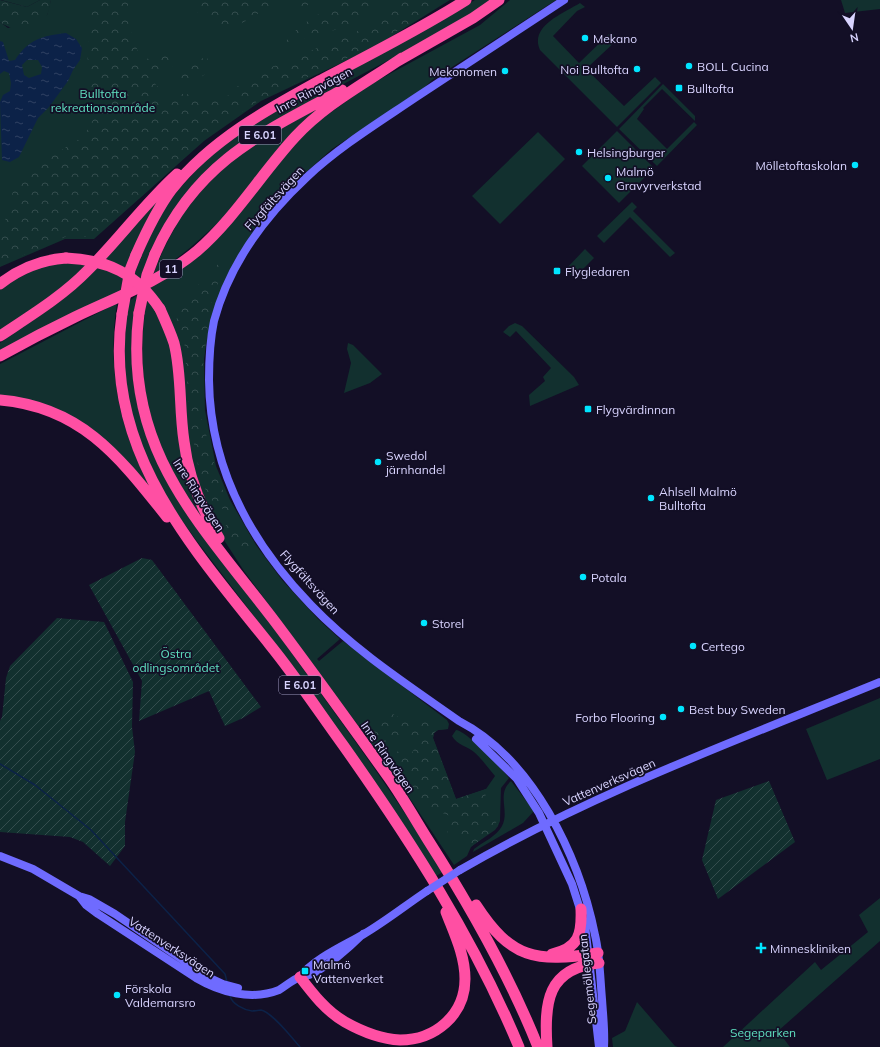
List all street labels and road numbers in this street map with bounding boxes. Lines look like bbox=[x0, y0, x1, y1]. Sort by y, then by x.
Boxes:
street label: Inre Ringvägen bbox=[273, 64, 355, 116]
road number: E 6.01 bbox=[239, 126, 281, 144]
street label: Flygfältsvägen bbox=[241, 163, 307, 233]
road number: 11 bbox=[160, 260, 182, 278]
street label: Inre Ringvägen bbox=[170, 456, 228, 534]
street label: Flygfältsvägen bbox=[277, 547, 343, 617]
road number: E 6.01 bbox=[279, 676, 321, 694]
street label: Inre Ringvägen bbox=[358, 718, 418, 796]
street label: Vattenverksvägen bbox=[560, 755, 658, 809]
street label: Vattenverksvägen bbox=[126, 913, 218, 981]
street label: Segemöllegatan bbox=[575, 933, 599, 1025]

